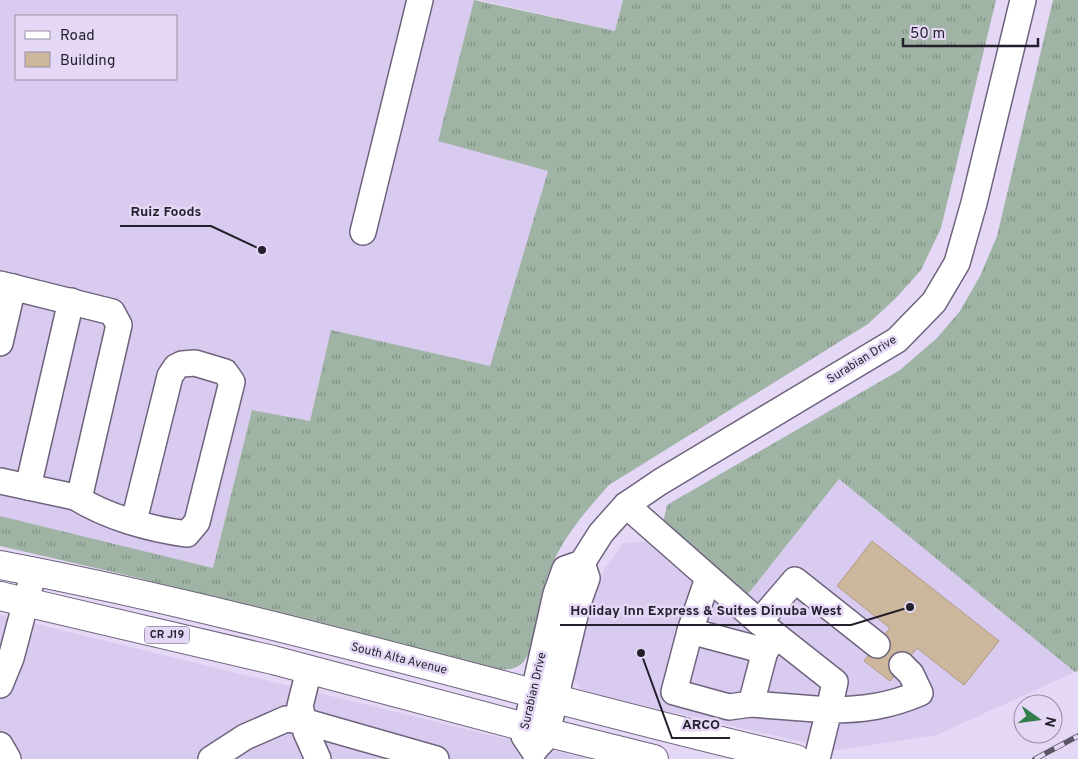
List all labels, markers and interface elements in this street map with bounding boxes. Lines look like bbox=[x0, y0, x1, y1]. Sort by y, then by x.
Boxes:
legend bbox=[15, 15, 178, 80]
scale bar bbox=[903, 15, 1038, 47]
text: 50 m bbox=[910, 25, 945, 44]
text: Road bbox=[60, 27, 95, 46]
text: Building bbox=[60, 52, 115, 71]
callout: Ruiz Foods bbox=[120, 197, 211, 226]
text: Ruiz Foods bbox=[131, 204, 201, 221]
street label: Surabian Drive bbox=[824, 332, 900, 388]
callout: Holiday Inn Express & Suites Dinuba West bbox=[560, 596, 851, 625]
text: Holiday Inn Express & Suites Dinuba West bbox=[570, 603, 842, 620]
road number: CR J19 bbox=[144, 626, 190, 644]
street label: South Alta Avenue bbox=[349, 639, 449, 679]
street label: Surabian Drive bbox=[517, 651, 551, 731]
north arrow bbox=[1013, 694, 1063, 744]
callout: ARCO bbox=[672, 709, 730, 738]
text: N bbox=[1040, 715, 1059, 729]
text: ARCO bbox=[682, 717, 720, 734]

